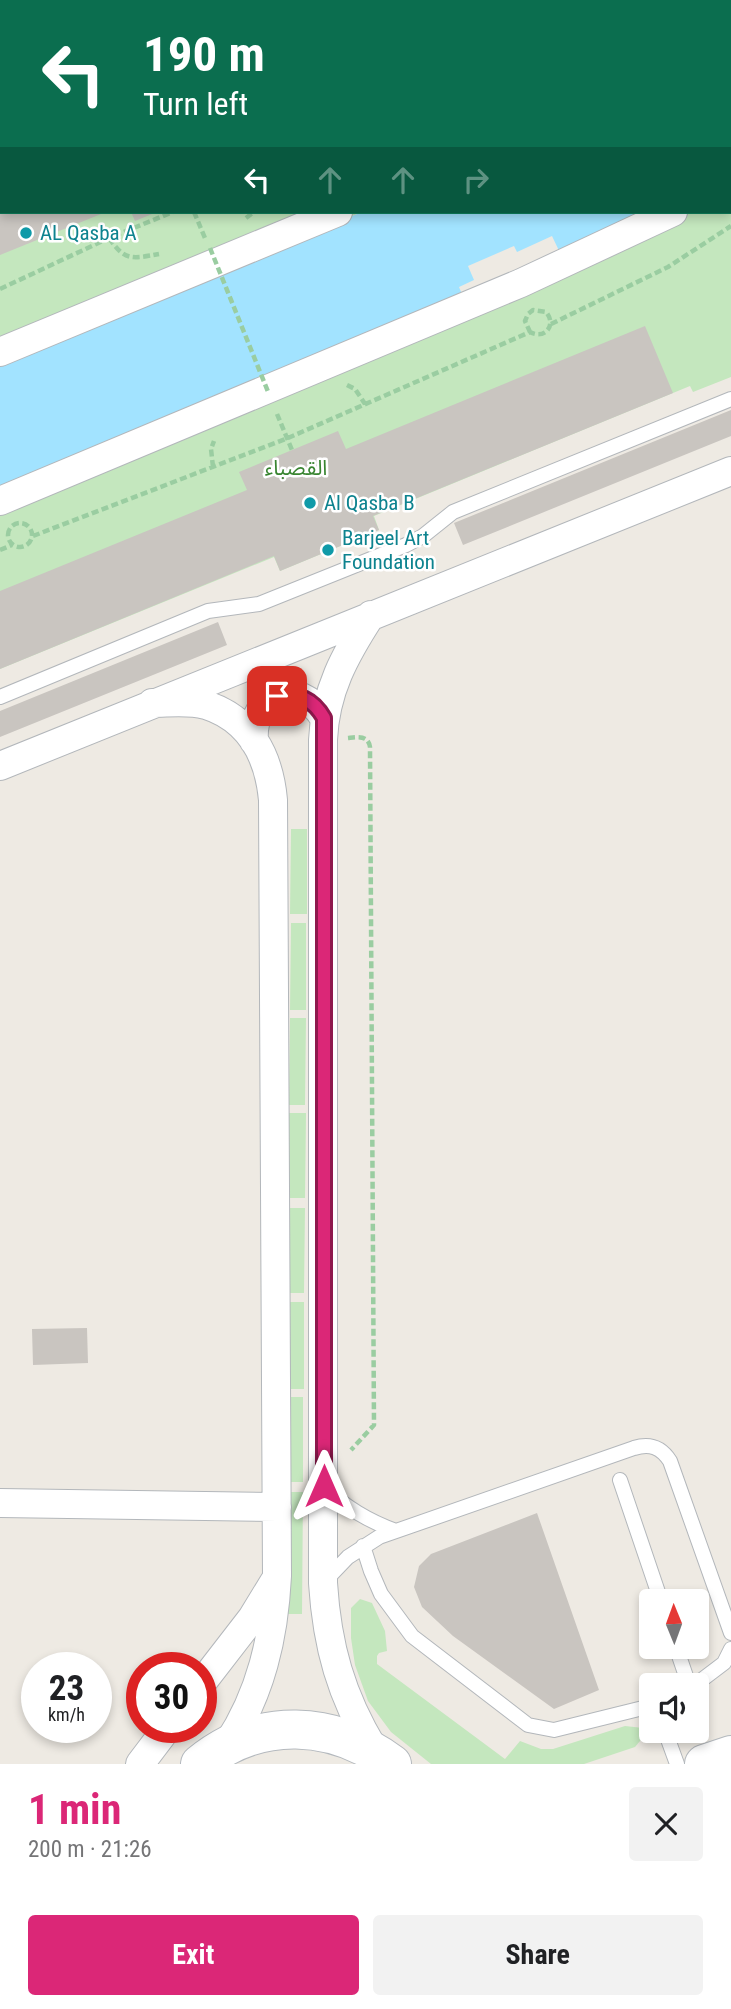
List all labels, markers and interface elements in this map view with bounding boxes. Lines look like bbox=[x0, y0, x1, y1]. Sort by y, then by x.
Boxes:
text: 190 m bbox=[143, 26, 265, 83]
icon: left bbox=[28, 28, 119, 119]
text: Turn left bbox=[143, 85, 248, 123]
icon: left bbox=[238, 161, 276, 199]
icon: ahead bbox=[311, 161, 349, 199]
icon: ahead bbox=[384, 161, 422, 199]
icon: right bbox=[457, 161, 495, 199]
place label: AL Qasba A bbox=[40, 221, 137, 245]
marker: AL Qasba A bbox=[18, 225, 34, 241]
park label: القصباء bbox=[265, 456, 327, 480]
place label: Al Qasba B bbox=[324, 491, 415, 515]
marker: Al Qasba B bbox=[302, 495, 318, 511]
place label: Barjeel Art Foundation bbox=[342, 526, 435, 574]
marker: Barjeel Art Foundation bbox=[320, 542, 336, 558]
pin bbox=[247, 666, 307, 726]
icon: arrive bbox=[258, 677, 296, 715]
position arrow bbox=[287, 1449, 361, 1523]
north arrow bbox=[639, 1589, 709, 1659]
map controls bbox=[639, 1589, 709, 1743]
speed limit sign: 30 bbox=[126, 1652, 217, 1743]
text: 23 bbox=[49, 1668, 84, 1709]
button: sound bbox=[639, 1673, 709, 1743]
text: km/h bbox=[48, 1704, 85, 1725]
text: 1 min bbox=[28, 1785, 121, 1834]
button: close bbox=[629, 1787, 703, 1861]
text: 200 m · 21:26 bbox=[28, 1836, 152, 1863]
button: Exit bbox=[28, 1915, 359, 1995]
button: Share bbox=[373, 1915, 703, 1995]

